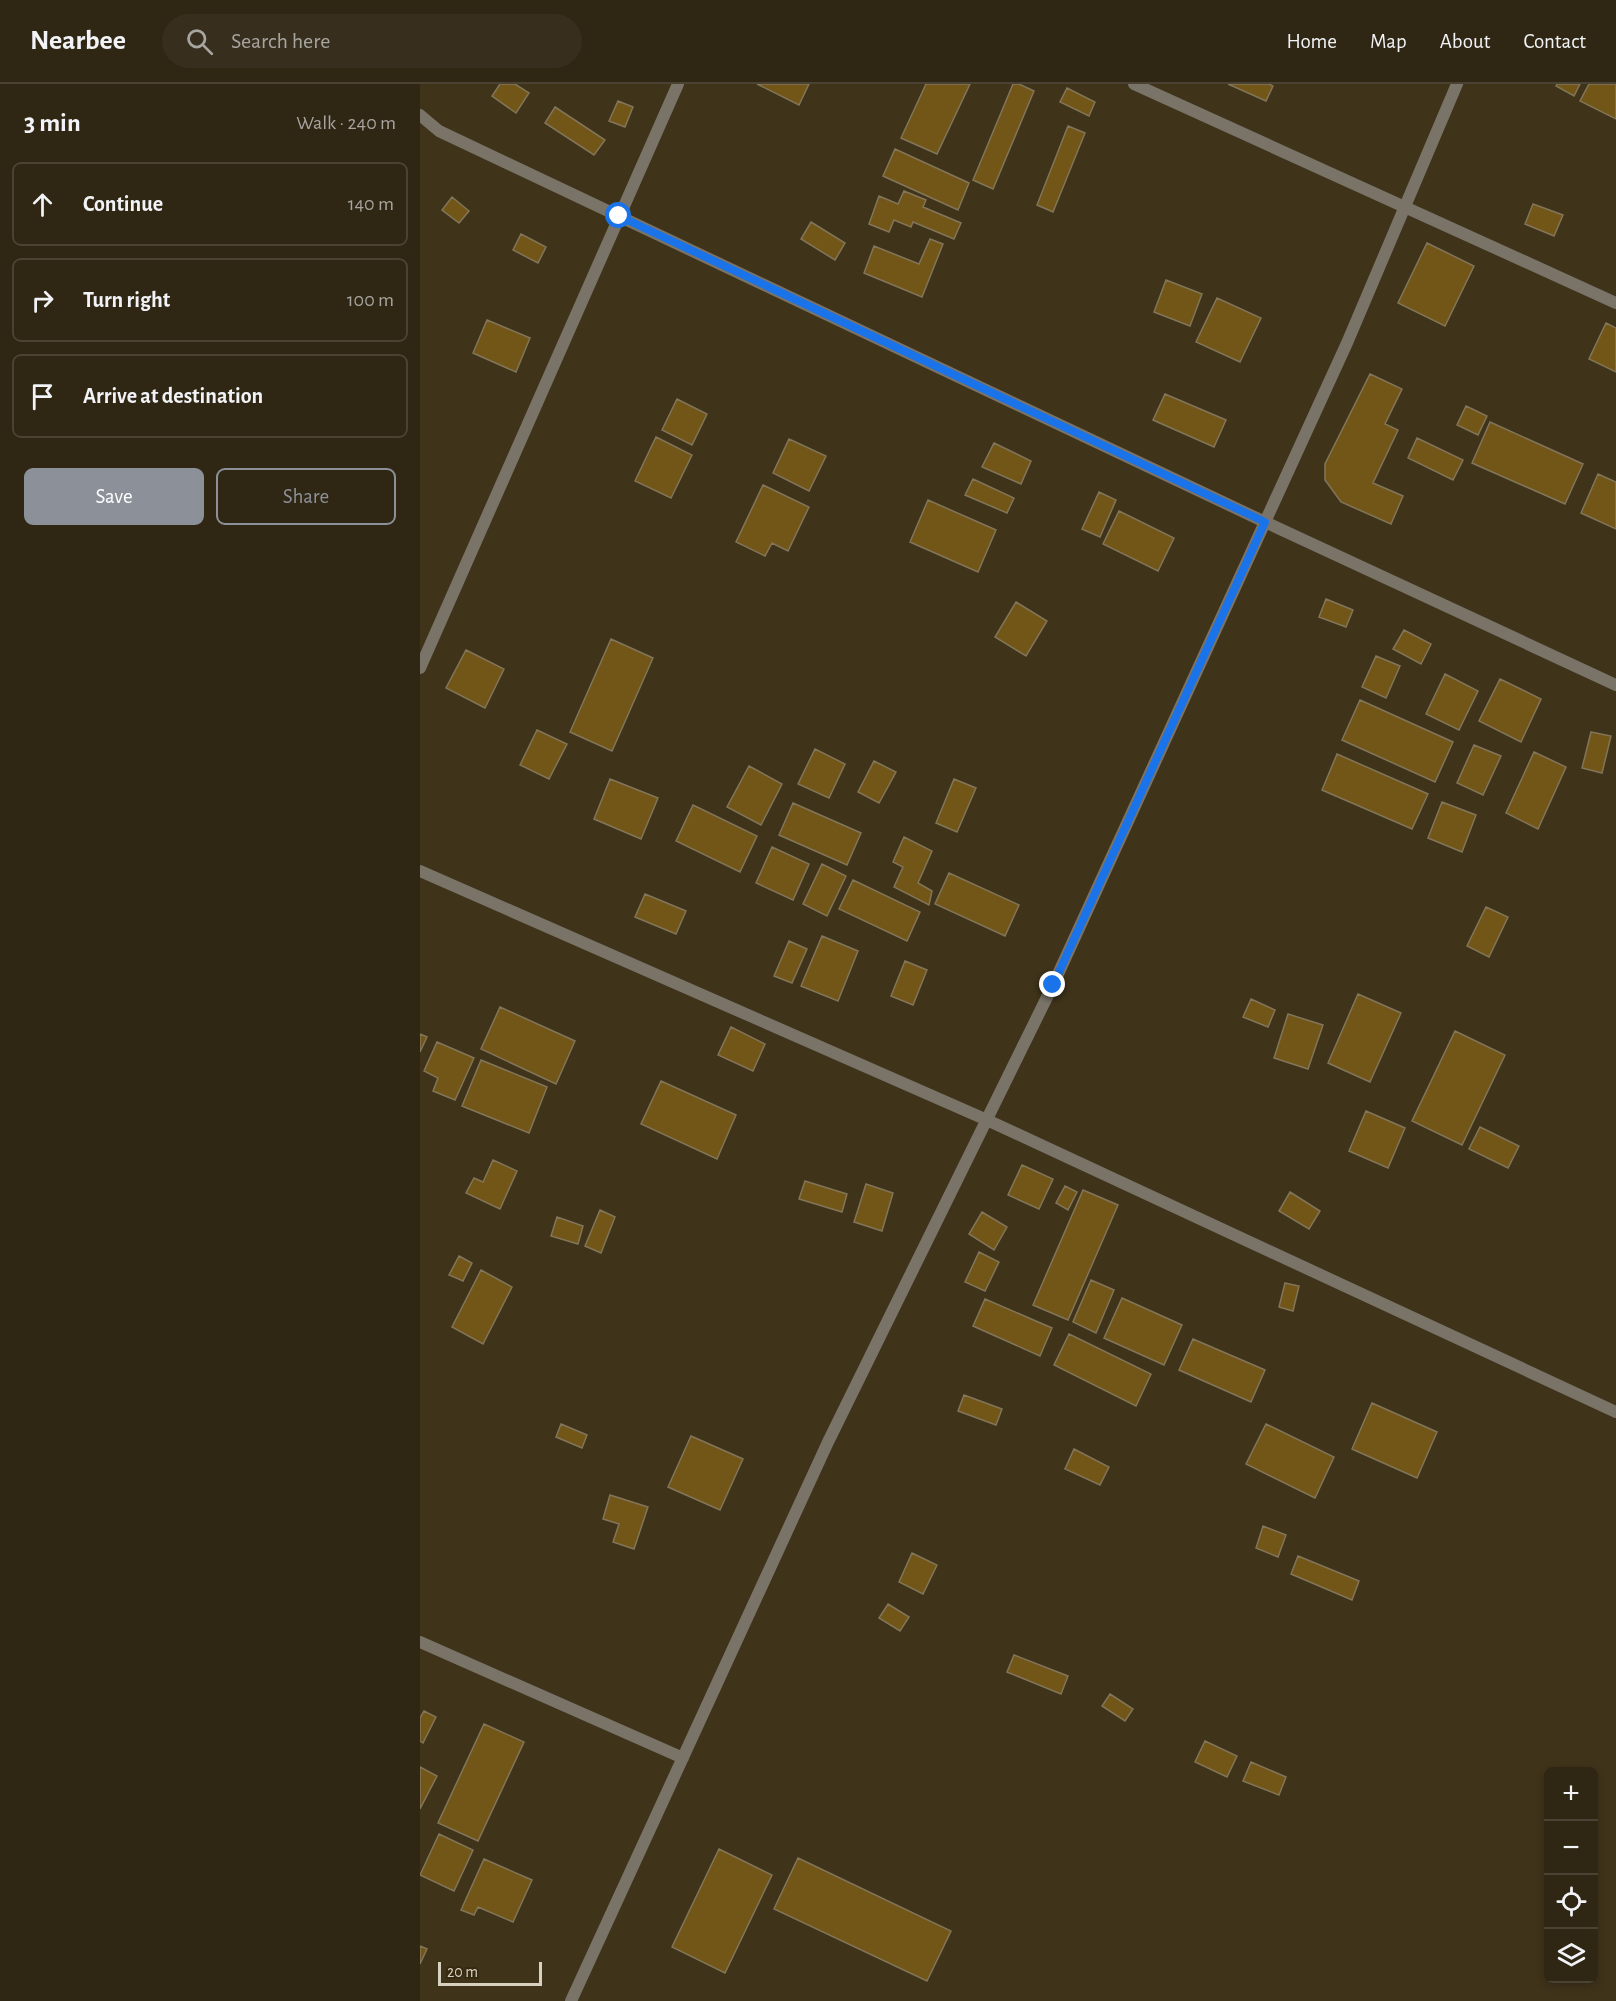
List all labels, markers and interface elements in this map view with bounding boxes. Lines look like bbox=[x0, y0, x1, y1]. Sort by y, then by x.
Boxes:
search box bbox=[162, 14, 582, 68]
icon: search bbox=[183, 25, 216, 58]
text: Nearbee bbox=[30, 27, 126, 55]
text: Search here bbox=[231, 30, 330, 52]
text: Home bbox=[1286, 31, 1337, 52]
text: Map bbox=[1370, 31, 1407, 52]
text: About bbox=[1440, 31, 1490, 52]
text: Contact bbox=[1523, 31, 1586, 52]
text: 3 min bbox=[24, 110, 81, 136]
text: Walk · 240 m bbox=[296, 113, 396, 133]
icon: ahead bbox=[26, 188, 59, 221]
text: Continue bbox=[83, 193, 163, 215]
text: 140 m bbox=[348, 194, 394, 214]
route start bbox=[605, 202, 631, 228]
icon: right bbox=[26, 284, 59, 317]
text: Turn right bbox=[83, 289, 170, 311]
text: 100 m bbox=[347, 290, 394, 310]
icon: arrive bbox=[26, 380, 59, 413]
text: Arrive at destination bbox=[83, 385, 263, 407]
button: Save bbox=[24, 468, 204, 525]
button: Share bbox=[216, 468, 396, 525]
route end bbox=[1039, 971, 1065, 997]
map controls bbox=[1544, 1767, 1598, 1983]
button: + bbox=[1544, 1767, 1598, 1821]
button: − bbox=[1544, 1821, 1598, 1875]
button: locate bbox=[1544, 1875, 1598, 1929]
button: layers bbox=[1544, 1929, 1598, 1983]
scale bar bbox=[438, 1959, 542, 1986]
text: 20 m bbox=[447, 1964, 478, 1980]

